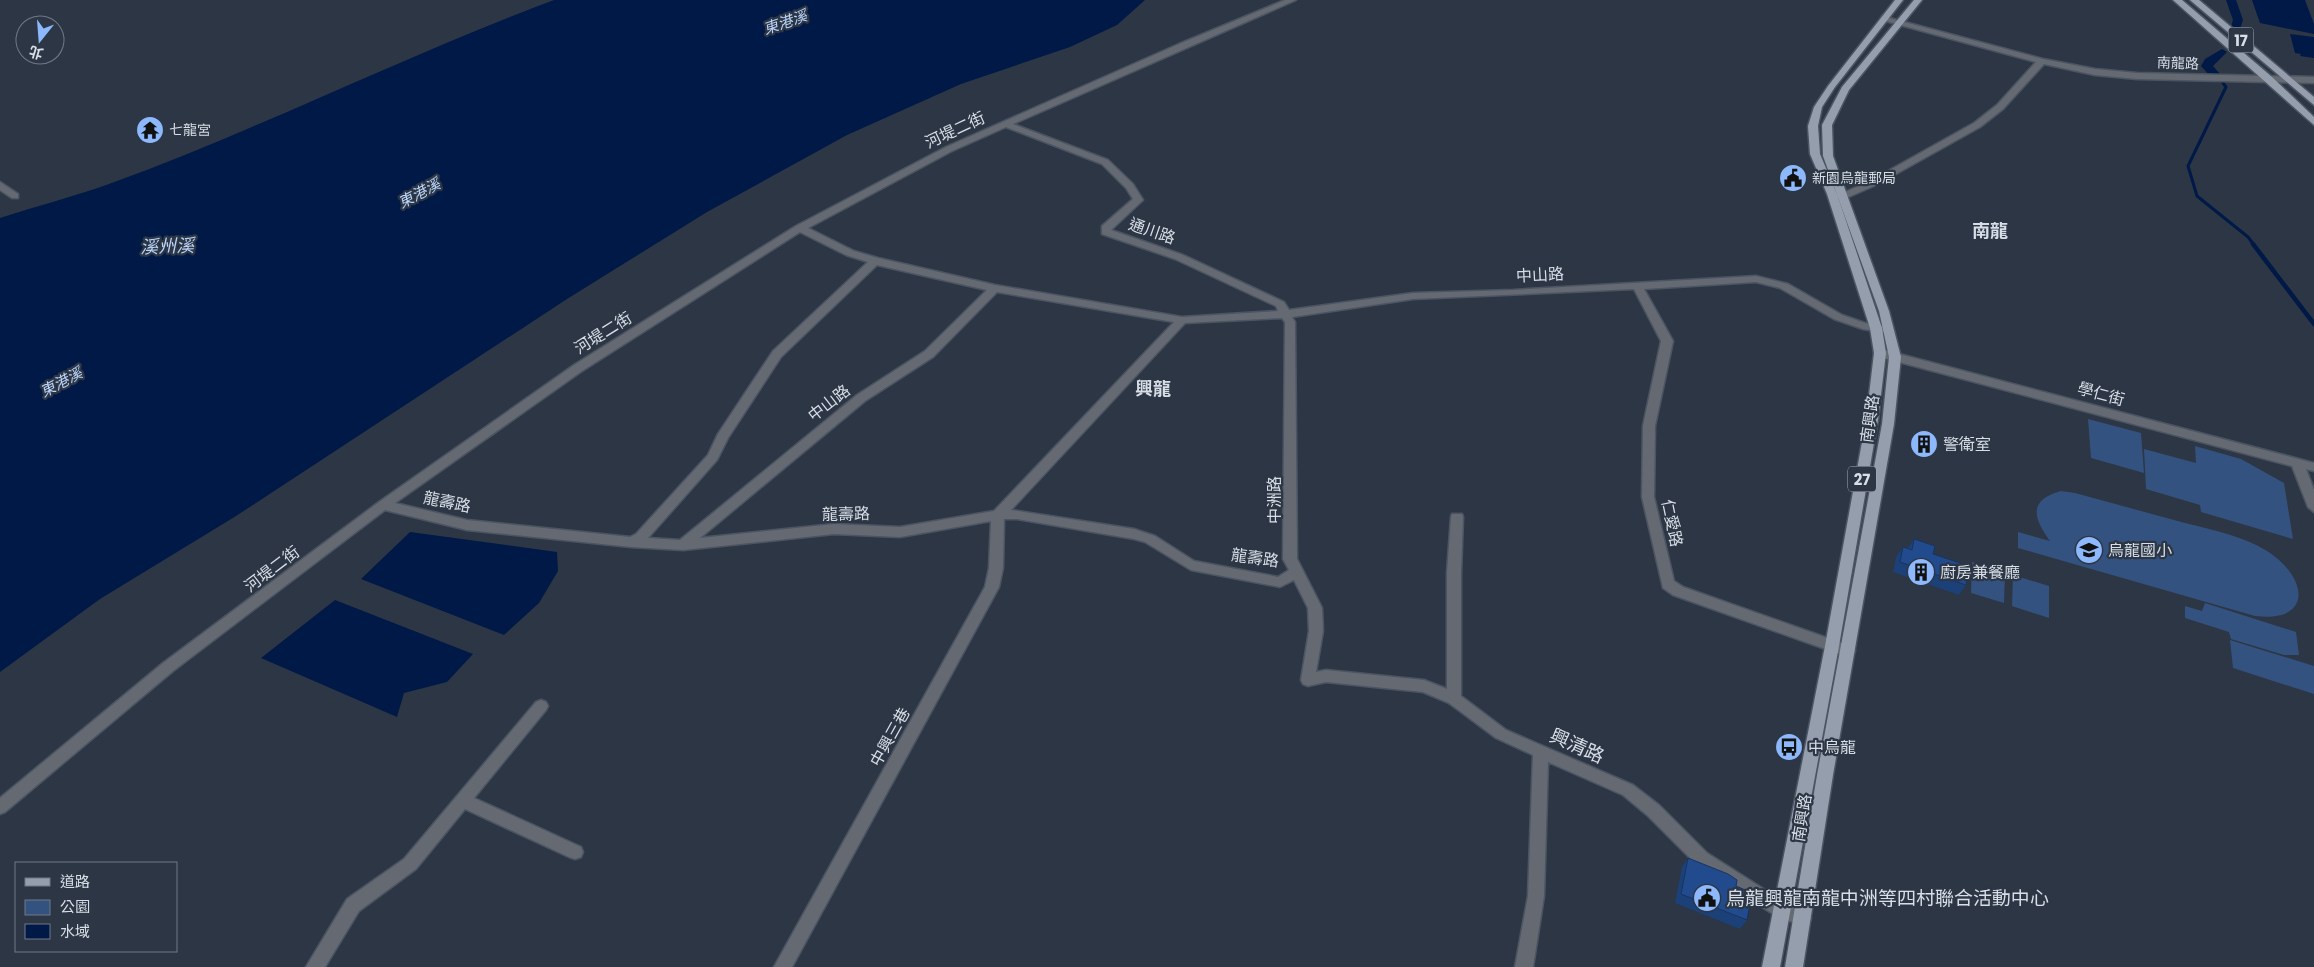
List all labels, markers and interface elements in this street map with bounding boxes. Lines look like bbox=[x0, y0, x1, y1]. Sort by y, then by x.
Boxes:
water label: 東港溪 bbox=[760, 4, 812, 39]
north arrow bbox=[15, 15, 65, 65]
road number: 17 bbox=[2228, 28, 2254, 52]
text: 北 bbox=[27, 41, 46, 64]
street label: 南龍路 bbox=[2157, 52, 2199, 74]
street label: 河堤二街 bbox=[921, 106, 989, 154]
temple icon: 七龍宮 bbox=[135, 115, 165, 145]
place label: 七龍宮 bbox=[169, 120, 211, 140]
public building icon: 新園烏龍郵局 bbox=[1778, 163, 1808, 193]
place label: 新園烏龍郵局 bbox=[1812, 168, 1896, 188]
water label: 東港溪 bbox=[394, 172, 446, 213]
street label: 通川路 bbox=[1126, 212, 1178, 250]
district label: 南龍 bbox=[1972, 218, 2008, 243]
water label: 溪州溪 bbox=[140, 232, 197, 259]
street label: 中山路 bbox=[1515, 262, 1565, 288]
street label: 河堤二街 bbox=[570, 306, 636, 360]
water label: 東港溪 bbox=[36, 361, 88, 402]
district label: 興龍 bbox=[1135, 376, 1171, 401]
street label: 學仁街 bbox=[2075, 377, 2127, 411]
street label: 中山路 bbox=[803, 379, 855, 427]
street label: 南興路 bbox=[1855, 394, 1885, 444]
building icon: 警衛室 bbox=[1909, 429, 1939, 459]
place label: 警衛室 bbox=[1943, 433, 1991, 456]
road number: 27 bbox=[1848, 466, 1876, 492]
street label: 中洲路 bbox=[1263, 476, 1286, 524]
street label: 龍壽路 bbox=[421, 486, 473, 518]
street label: 仁愛路 bbox=[1656, 497, 1688, 549]
street label: 龍壽路 bbox=[822, 502, 870, 526]
school or university icon: 烏龍國小 bbox=[2074, 535, 2104, 565]
place label: 烏龍國小 bbox=[2108, 539, 2172, 562]
street label: 河堤二街 bbox=[240, 541, 304, 597]
street label: 龍壽路 bbox=[1230, 543, 1280, 573]
building icon: 廚房兼餐廳 bbox=[1906, 557, 1936, 587]
place label: 廚房兼餐廳 bbox=[1940, 561, 2020, 584]
street label: 中興三巷 bbox=[864, 703, 916, 771]
street label: 興清路 bbox=[1545, 722, 1609, 770]
bus stop icon: 中烏龍 bbox=[1774, 732, 1804, 762]
place label: 中烏龍 bbox=[1808, 736, 1856, 759]
street label: 南興路 bbox=[1787, 792, 1817, 844]
legend bbox=[15, 862, 178, 952]
text: 道路 bbox=[60, 871, 90, 892]
public building icon: 烏龍興龍南龍中洲等四村聯合活動中心 bbox=[1692, 883, 1722, 913]
place label: 烏龍興龍南龍中洲等四村聯合活動中心 bbox=[1726, 885, 2049, 912]
text: 公園 bbox=[60, 896, 90, 917]
text: 水域 bbox=[60, 921, 90, 942]

